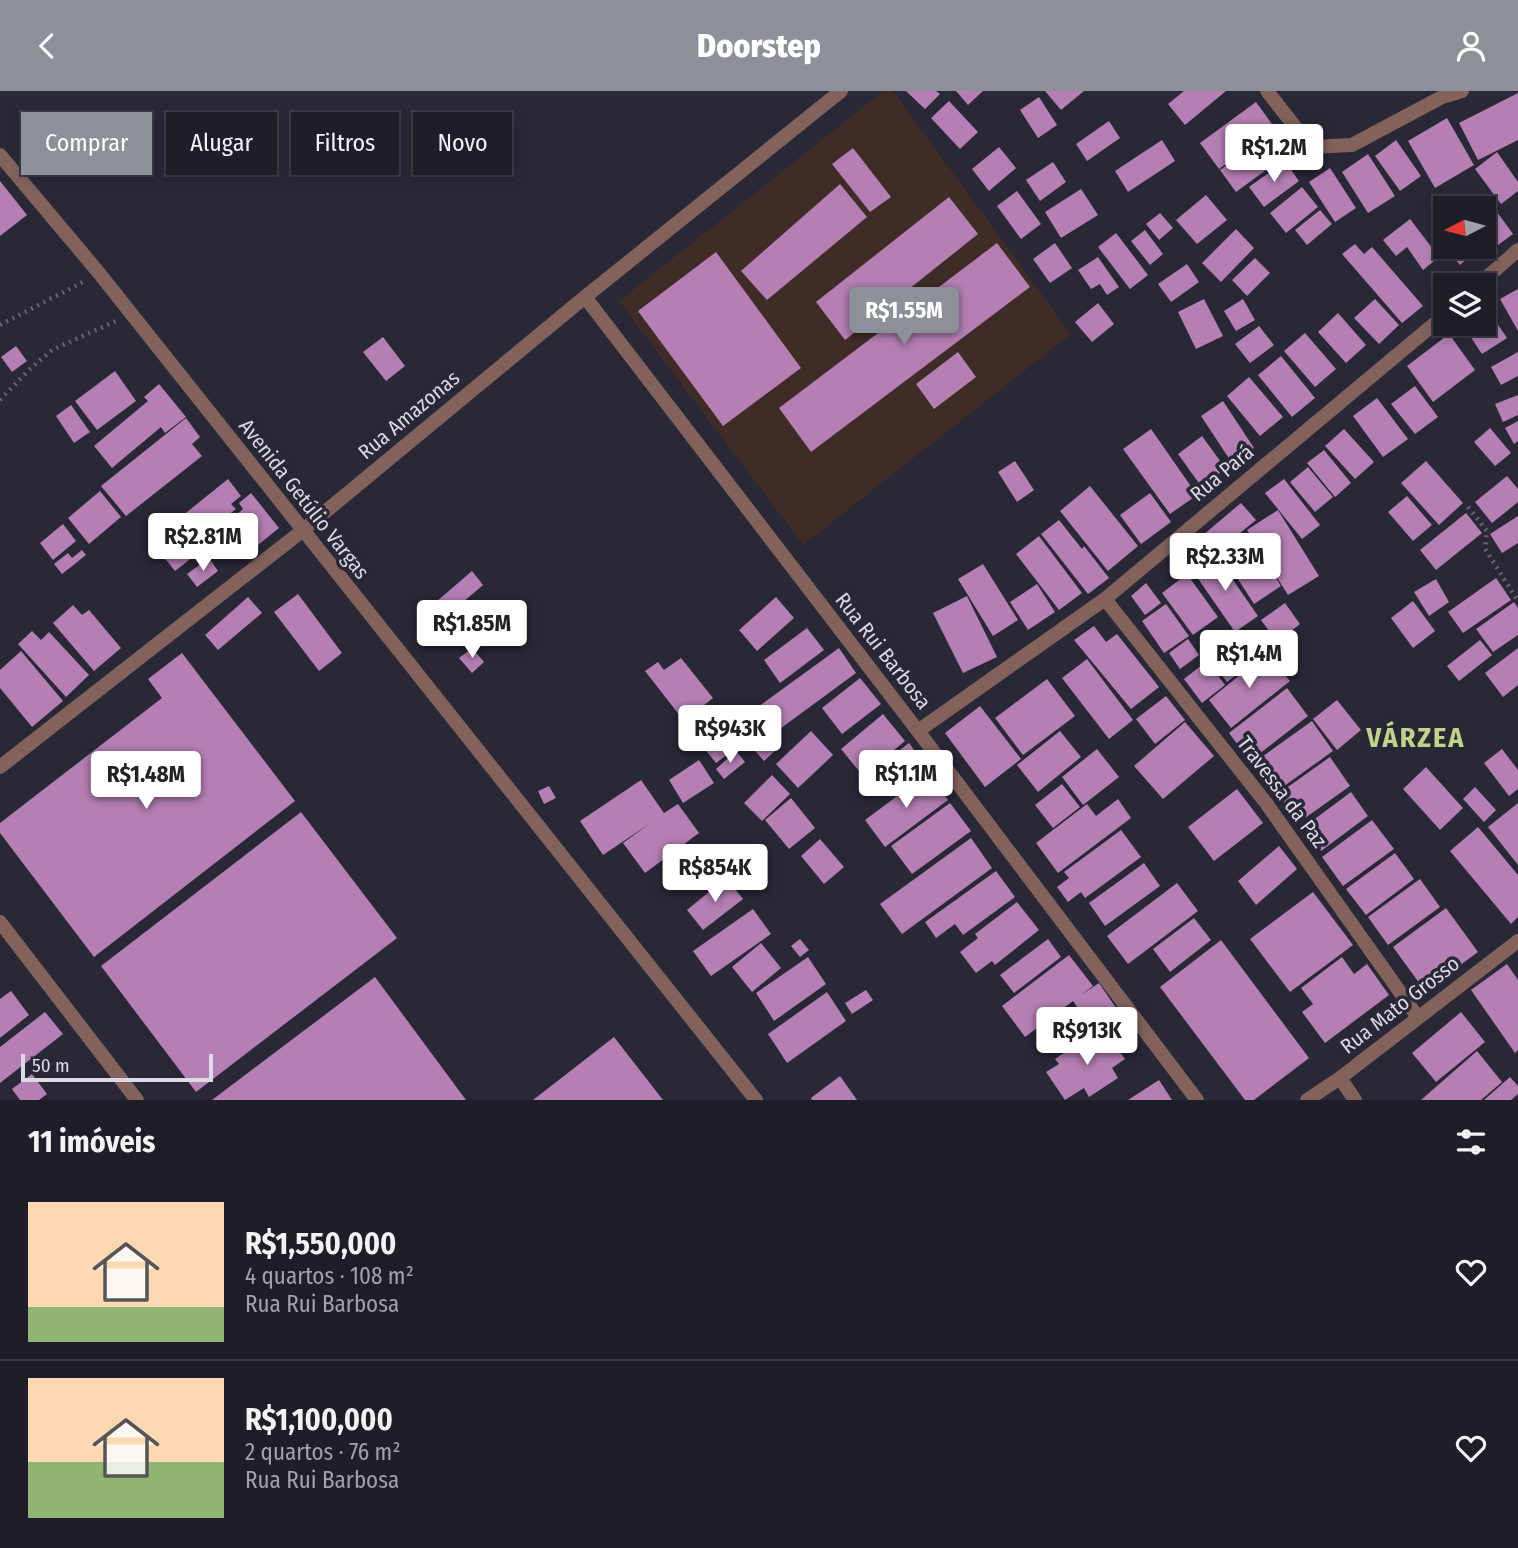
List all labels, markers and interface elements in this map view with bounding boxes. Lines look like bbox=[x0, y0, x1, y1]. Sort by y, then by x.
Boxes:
icon: back bbox=[28, 27, 66, 65]
text: Doorstep bbox=[697, 27, 821, 65]
icon: person bbox=[1452, 27, 1490, 65]
chip: Comprar bbox=[21, 112, 152, 175]
chip: Alugar bbox=[166, 112, 277, 175]
chip: Filtros bbox=[291, 112, 399, 175]
chip: Novo bbox=[413, 112, 512, 175]
pin: R$1.2M bbox=[1217, 125, 1331, 184]
text: R$1.2M bbox=[1241, 133, 1307, 161]
north arrow bbox=[1433, 196, 1496, 259]
map controls bbox=[1433, 196, 1496, 336]
button: layers bbox=[1433, 273, 1496, 336]
pin: R$1.55M bbox=[839, 287, 969, 347]
text: R$1.55M bbox=[865, 296, 943, 324]
street label: Rua Amazonas bbox=[353, 365, 465, 465]
street label: Avenida Getúlio Vargas bbox=[233, 414, 375, 584]
street label: Rua Pará bbox=[1185, 439, 1259, 507]
pin: R$2.81M bbox=[138, 513, 268, 573]
text: R$2.81M bbox=[164, 522, 242, 550]
pin: R$2.33M bbox=[1160, 533, 1290, 593]
text: R$2.33M bbox=[1186, 542, 1264, 570]
street label: Rua Rui Barbosa bbox=[829, 588, 937, 714]
pin: R$1.85M bbox=[407, 601, 537, 660]
text: R$1.85M bbox=[433, 609, 511, 637]
pin: R$1.4M bbox=[1192, 631, 1306, 690]
text: R$1.4M bbox=[1216, 639, 1282, 667]
pin: R$943K bbox=[673, 705, 787, 765]
text: R$943K bbox=[694, 714, 766, 742]
district label: VÁRZEA bbox=[1365, 720, 1466, 754]
street label: Travessa da Paz bbox=[1232, 731, 1332, 853]
pin: R$1.48M bbox=[81, 751, 211, 811]
pin: R$1.1M bbox=[849, 751, 963, 810]
text: R$1.1M bbox=[875, 759, 937, 787]
text: R$1.48M bbox=[107, 760, 185, 788]
pin: R$854K bbox=[658, 845, 772, 904]
text: R$854K bbox=[679, 853, 751, 881]
street label: Rua Mato Grosso bbox=[1335, 950, 1465, 1060]
pin: R$913K bbox=[1030, 1007, 1144, 1067]
text: R$913K bbox=[1052, 1016, 1122, 1044]
scale bar bbox=[21, 1051, 214, 1083]
text: 50 m bbox=[32, 1054, 70, 1077]
icon: filters bbox=[1452, 1123, 1490, 1161]
text: 11 imóveis bbox=[28, 1124, 156, 1160]
text: R$1,550,000 bbox=[245, 1226, 396, 1262]
icon: home bbox=[84, 1230, 168, 1314]
icon: heart bbox=[1452, 1253, 1490, 1291]
text: 4 quartos · 108 m² bbox=[245, 1262, 414, 1290]
text: Rua Rui Barbosa bbox=[245, 1290, 399, 1318]
text: R$1,100,000 bbox=[245, 1402, 393, 1438]
icon: home bbox=[84, 1406, 168, 1490]
icon: heart bbox=[1452, 1429, 1490, 1467]
text: 2 quartos · 76 m² bbox=[245, 1438, 400, 1466]
text: Rua Rui Barbosa bbox=[245, 1466, 399, 1494]

